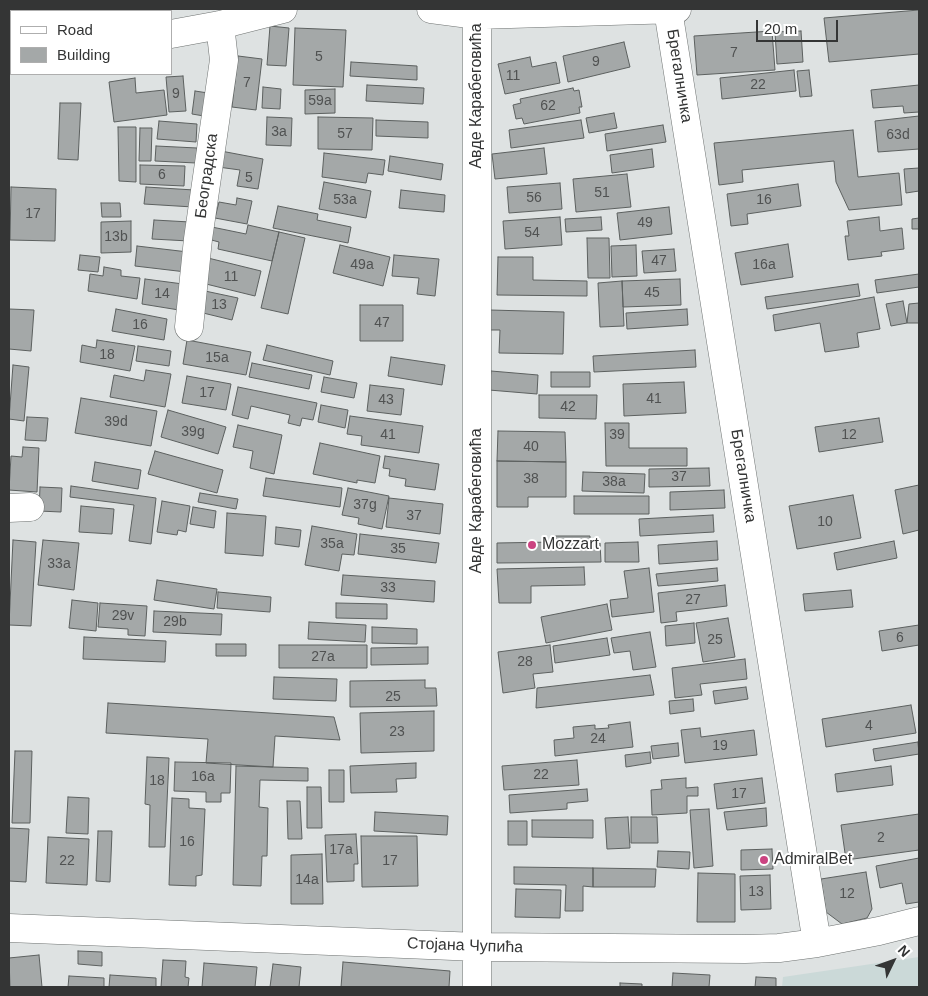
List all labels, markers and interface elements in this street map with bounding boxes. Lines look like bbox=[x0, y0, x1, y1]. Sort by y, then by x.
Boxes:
legend bbox=[10, 10, 172, 75]
scale bar bbox=[758, 10, 840, 42]
text: 20 m bbox=[764, 20, 797, 37]
text: Road bbox=[57, 21, 93, 38]
street label: Авде Карабеговића bbox=[467, 23, 487, 169]
street label: Брегалничка bbox=[662, 28, 696, 124]
house number: 7 bbox=[730, 45, 738, 61]
text: Building bbox=[57, 46, 110, 63]
house number: 5 bbox=[315, 49, 323, 65]
house number: 9 bbox=[592, 54, 600, 70]
house number: 11 bbox=[506, 68, 520, 84]
house number: 7 bbox=[243, 75, 251, 91]
house number: 22 bbox=[750, 77, 766, 93]
house number: 9 bbox=[172, 86, 180, 102]
house number: 59a bbox=[308, 93, 332, 109]
house number: 62 bbox=[540, 98, 556, 114]
house number: 3a bbox=[271, 124, 287, 140]
house number: 57 bbox=[337, 126, 353, 142]
house number: 63d bbox=[886, 127, 910, 143]
street label: Београдска bbox=[192, 132, 222, 220]
house number: 6 bbox=[158, 167, 166, 183]
house number: 5 bbox=[245, 170, 253, 186]
house number: 51 bbox=[594, 185, 610, 201]
house number: 56 bbox=[526, 190, 542, 206]
house number: 53a bbox=[333, 192, 357, 208]
house number: 16 bbox=[756, 192, 772, 208]
house number: 17 bbox=[25, 206, 41, 222]
house number: 49 bbox=[637, 215, 653, 231]
house number: 54 bbox=[524, 225, 540, 241]
house number: 13b bbox=[104, 229, 128, 245]
house number: 47 bbox=[651, 253, 667, 269]
house number: 49a bbox=[350, 257, 374, 273]
house number: 16a bbox=[752, 257, 776, 273]
house number: 11 bbox=[224, 269, 238, 285]
house number: 45 bbox=[644, 285, 660, 301]
house number: 14 bbox=[154, 286, 170, 302]
house number: 13 bbox=[211, 297, 227, 313]
house number: 47 bbox=[374, 315, 390, 331]
house number: 16 bbox=[132, 317, 148, 333]
house number: 18 bbox=[99, 347, 115, 363]
house number: 15a bbox=[205, 350, 229, 366]
house number: 17 bbox=[199, 385, 215, 401]
house number: 41 bbox=[646, 391, 662, 407]
house number: 43 bbox=[378, 392, 394, 408]
house number: 42 bbox=[560, 399, 576, 415]
house number: 39d bbox=[104, 414, 128, 430]
house number: 39g bbox=[181, 424, 205, 440]
house number: 41 bbox=[380, 427, 396, 443]
house number: 39 bbox=[609, 427, 625, 443]
house number: 12 bbox=[841, 427, 857, 443]
street label: Авде Карабеговића bbox=[467, 428, 487, 574]
street label: Брегалничка bbox=[726, 428, 760, 524]
house number: 40 bbox=[523, 439, 539, 455]
house number: 37 bbox=[671, 469, 687, 485]
house number: 38 bbox=[523, 471, 539, 487]
house number: 38a bbox=[602, 474, 626, 490]
house number: 37g bbox=[353, 497, 377, 513]
house number: 37 bbox=[406, 508, 422, 524]
house number: 10 bbox=[817, 514, 833, 530]
place label: Mozzart bbox=[542, 535, 599, 555]
house number: 35a bbox=[320, 536, 344, 552]
marker: Mozzart bbox=[526, 539, 538, 551]
house number: 35 bbox=[390, 541, 406, 557]
house number: 33a bbox=[47, 556, 71, 572]
house number: 33 bbox=[380, 580, 396, 596]
house number: 27 bbox=[685, 592, 701, 608]
house number: 29v bbox=[112, 608, 134, 624]
house number: 29b bbox=[163, 614, 187, 630]
house number: 6 bbox=[896, 630, 904, 646]
house number: 25 bbox=[707, 632, 723, 648]
house number: 27a bbox=[311, 649, 335, 665]
house number: 28 bbox=[517, 654, 533, 670]
house number: 25 bbox=[385, 689, 401, 705]
house number: 4 bbox=[865, 718, 873, 734]
house number: 23 bbox=[389, 724, 405, 740]
house number: 24 bbox=[590, 731, 606, 747]
house number: 19 bbox=[712, 738, 728, 754]
house number: 22 bbox=[533, 767, 549, 783]
house number: 16a bbox=[191, 769, 215, 785]
house number: 18 bbox=[149, 773, 165, 789]
house number: 17 bbox=[731, 786, 747, 802]
house number: 2 bbox=[877, 830, 885, 846]
house number: 16 bbox=[179, 834, 195, 850]
house number: 17a bbox=[329, 842, 353, 858]
place label: AdmiralBet bbox=[774, 850, 852, 870]
house number: 22 bbox=[59, 853, 75, 869]
house number: 17 bbox=[382, 853, 398, 869]
marker: AdmiralBet bbox=[758, 854, 770, 866]
house number: 14a bbox=[295, 872, 319, 888]
house number: 13 bbox=[748, 884, 764, 900]
house number: 12 bbox=[839, 886, 855, 902]
street label: Стојана Чупића bbox=[407, 934, 523, 958]
north arrow bbox=[868, 936, 918, 986]
text: N bbox=[895, 942, 913, 960]

